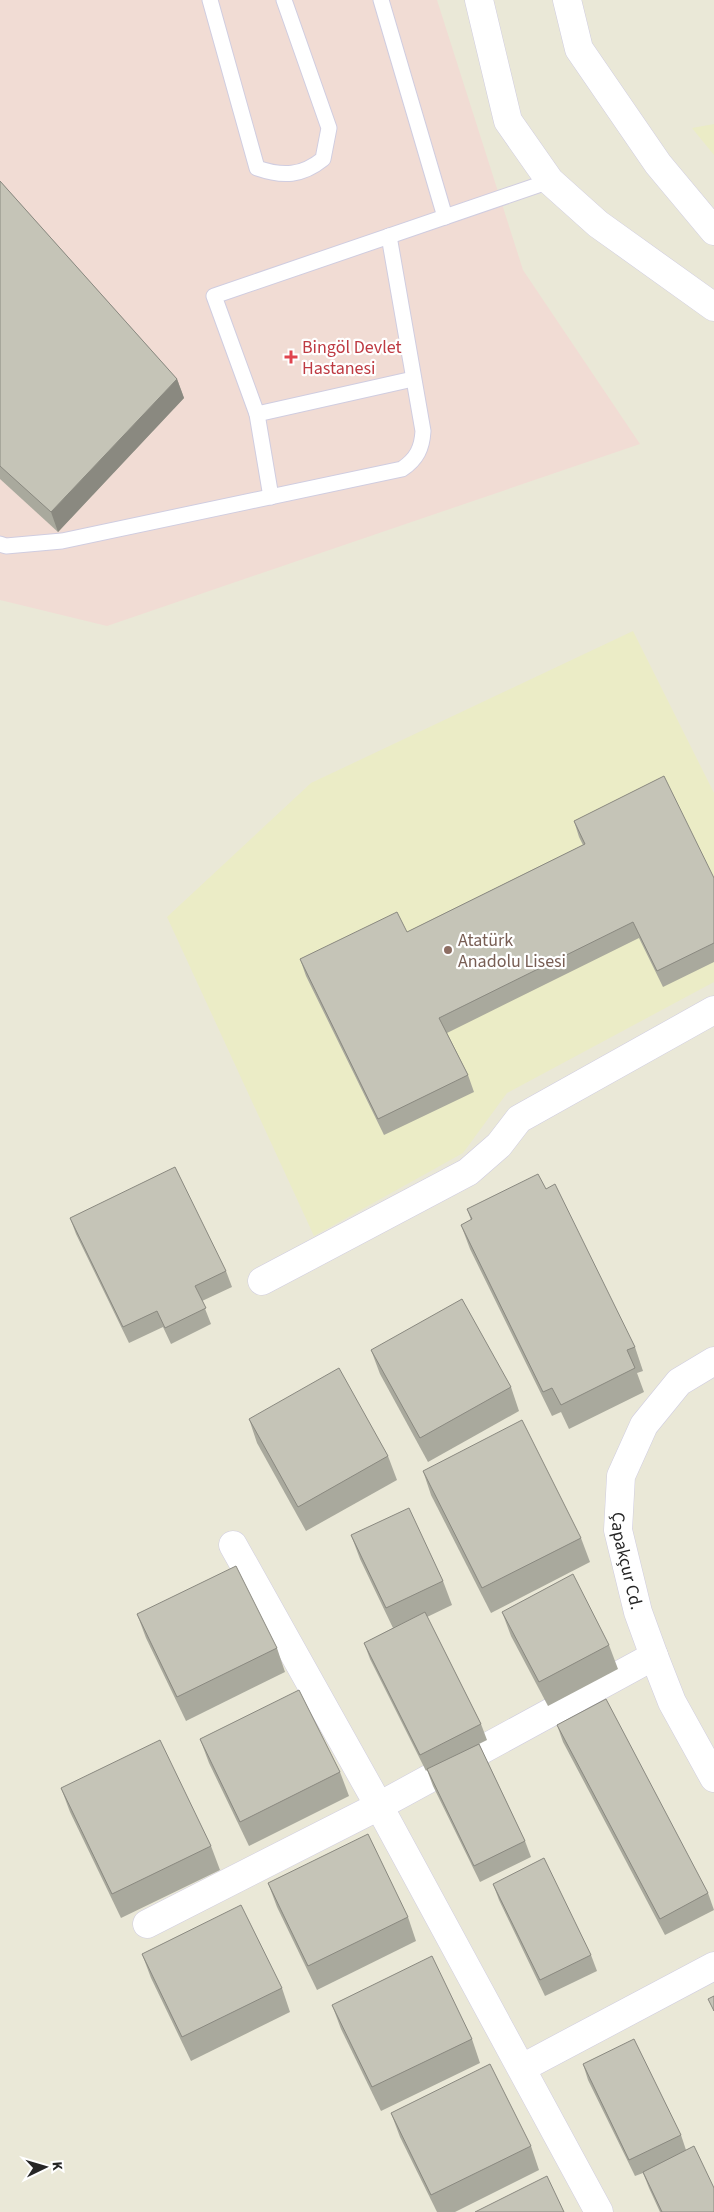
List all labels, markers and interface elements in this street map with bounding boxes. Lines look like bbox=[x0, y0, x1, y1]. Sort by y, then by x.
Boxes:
place label: Bingöl Devlet Hastanesi bbox=[302, 335, 402, 381]
marker: Bingöl Devlet Hastanesi bbox=[284, 350, 298, 364]
place label: Atatürk Anadolu Lisesi bbox=[458, 928, 566, 974]
marker: Atatürk Anadolu Lisesi bbox=[442, 944, 454, 956]
street label: Çapakçur Cd. bbox=[605, 1511, 649, 1612]
north arrow bbox=[20, 2142, 70, 2192]
text: K bbox=[47, 2161, 67, 2172]

